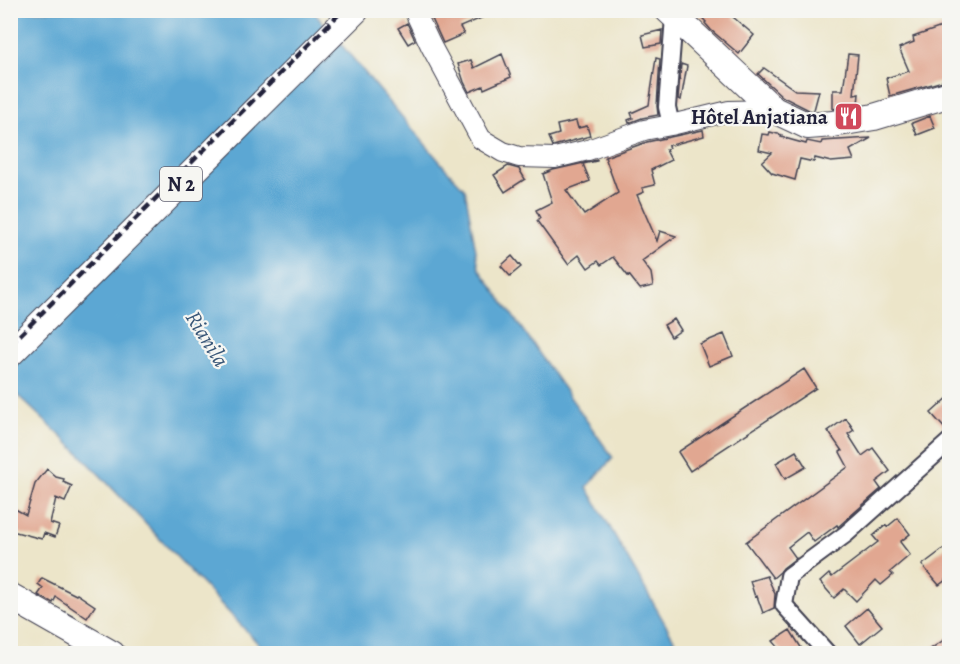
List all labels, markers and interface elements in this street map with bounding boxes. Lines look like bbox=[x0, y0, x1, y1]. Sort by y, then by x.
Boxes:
restaurant icon: Hôtel Anjatiana bbox=[833, 101, 865, 133]
place label: Hôtel Anjatiana bbox=[691, 103, 829, 131]
road number: N 2 bbox=[160, 167, 202, 201]
water label: Rianila bbox=[178, 305, 236, 373]

